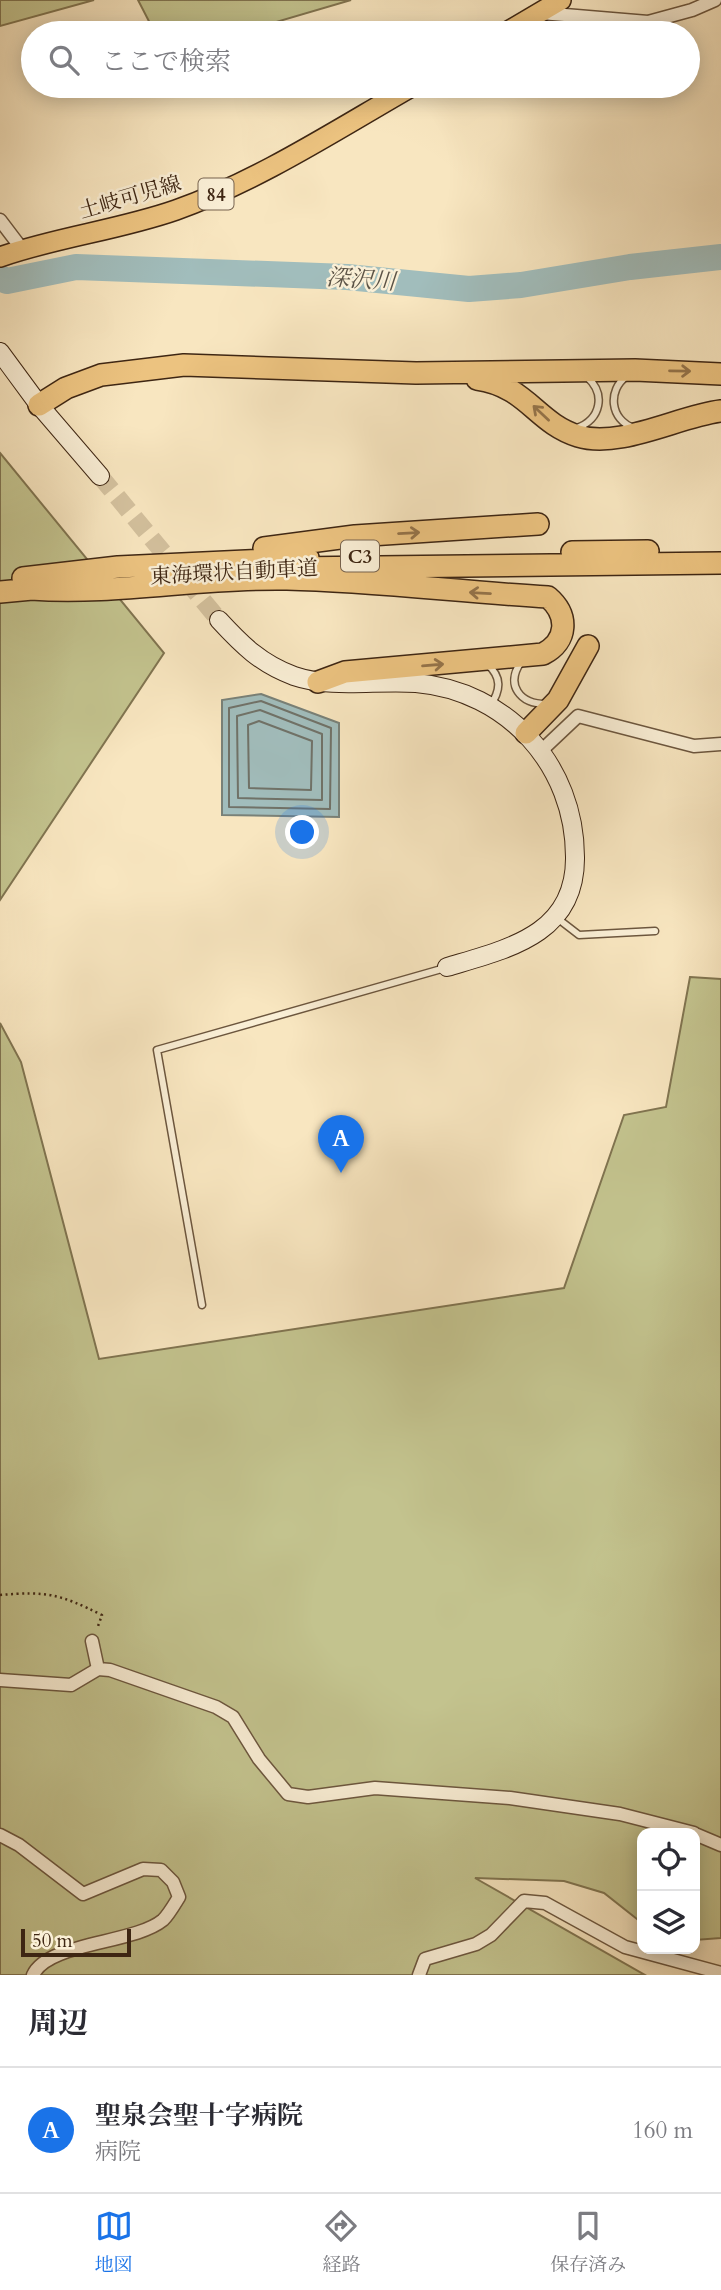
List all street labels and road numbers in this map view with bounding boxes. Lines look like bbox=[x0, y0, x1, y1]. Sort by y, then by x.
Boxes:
street label: 土岐可児線 bbox=[76, 169, 185, 226]
road number: 84 bbox=[198, 178, 234, 210]
road number: C3 bbox=[341, 540, 379, 572]
street label: 東海環状自動車道 bbox=[149, 554, 319, 591]

